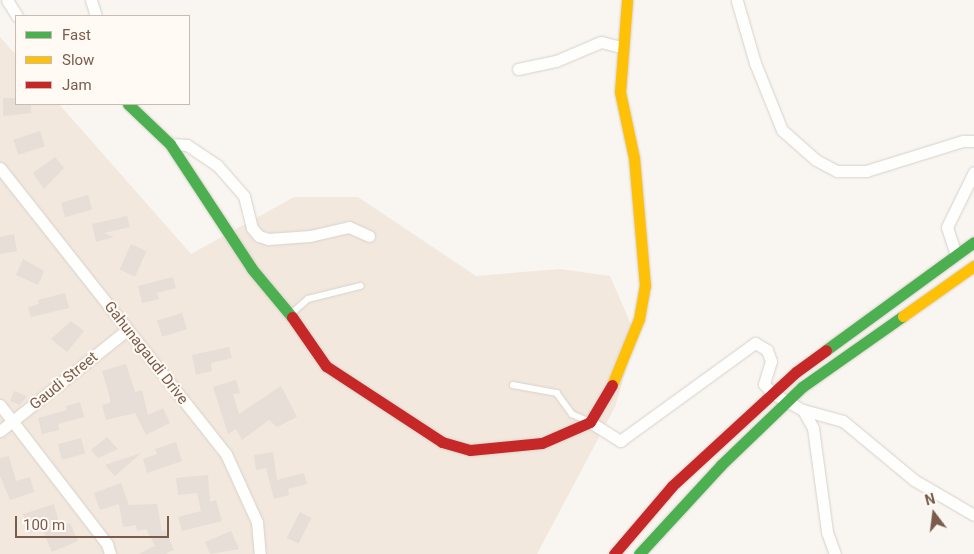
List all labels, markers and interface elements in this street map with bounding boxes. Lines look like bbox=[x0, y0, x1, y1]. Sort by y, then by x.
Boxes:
legend bbox=[15, 15, 190, 105]
text: Fast bbox=[62, 26, 91, 44]
text: Slow bbox=[62, 51, 94, 69]
text: Jam bbox=[62, 76, 92, 94]
street label: Gahunagaudi Drive bbox=[100, 298, 192, 408]
street label: Gaudi Street bbox=[26, 348, 102, 414]
north arrow bbox=[909, 489, 959, 539]
text: N bbox=[923, 491, 937, 509]
scale bar bbox=[18, 506, 171, 538]
text: 100 m bbox=[23, 516, 65, 534]

